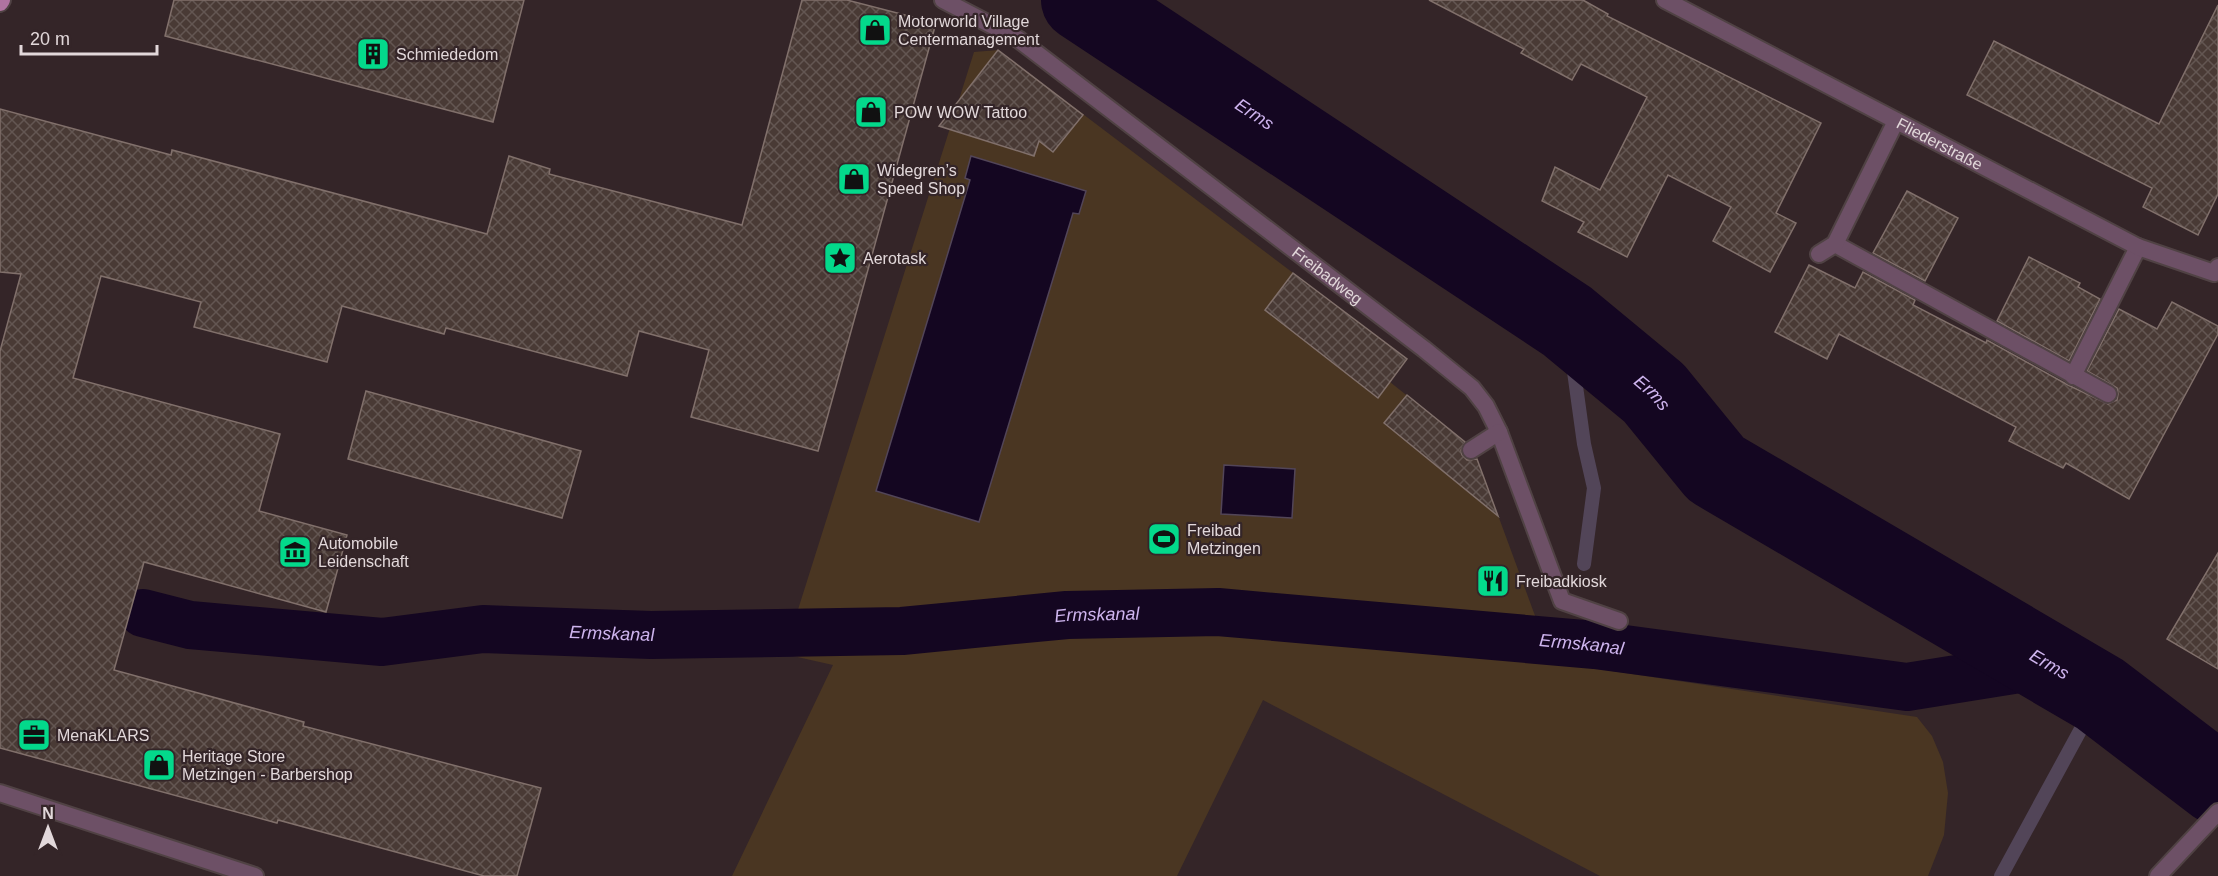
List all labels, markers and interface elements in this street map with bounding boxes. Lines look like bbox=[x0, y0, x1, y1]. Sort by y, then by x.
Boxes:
shop icon: Motorworld Village Centermanagement bbox=[857, 12, 893, 48]
place label: Motorworld Village Centermanagement bbox=[898, 13, 1040, 48]
scale bar bbox=[21, 18, 158, 56]
text: 20 m bbox=[30, 29, 70, 49]
building icon: Schmiededom bbox=[355, 36, 391, 72]
place label: Schmiededom bbox=[396, 46, 498, 63]
shop icon: POW WOW Tattoo bbox=[853, 94, 889, 130]
water label: Erms bbox=[1232, 94, 1278, 134]
place label: POW WOW Tattoo bbox=[894, 104, 1027, 121]
street label: Fliederstraße bbox=[1894, 115, 1985, 173]
shop icon: Widegren’s Speed Shop bbox=[836, 161, 872, 197]
place label: Widegren’s Speed Shop bbox=[877, 162, 965, 197]
place icon: Aerotask bbox=[822, 240, 858, 276]
street label: Freibadweg bbox=[1289, 244, 1366, 308]
place label: Aerotask bbox=[863, 250, 927, 267]
water label: Erms bbox=[1630, 371, 1674, 414]
sports icon: Freibad Metzingen bbox=[1146, 521, 1182, 557]
place label: Freibad Metzingen bbox=[1187, 522, 1261, 557]
museum icon: Automobile Leidenschaft bbox=[277, 534, 313, 570]
place label: Automobile Leidenschaft bbox=[318, 535, 409, 570]
restaurant icon: Freibadkiosk bbox=[1475, 563, 1511, 599]
place label: Freibadkiosk bbox=[1516, 573, 1608, 590]
water label: Ermskanal bbox=[1054, 604, 1141, 626]
water label: Ermskanal bbox=[569, 622, 655, 645]
water label: Ermskanal bbox=[1538, 630, 1626, 659]
water label: Erms bbox=[2026, 645, 2073, 684]
office icon: MenaKLARS bbox=[16, 717, 52, 753]
place label: MenaKLARS bbox=[57, 727, 150, 744]
shop icon: Heritage Store Metzingen - Barbershop bbox=[141, 747, 177, 783]
place label: Heritage Store Metzingen - Barbershop bbox=[182, 748, 353, 783]
north arrow bbox=[18, 798, 78, 858]
text: N bbox=[42, 805, 54, 822]

